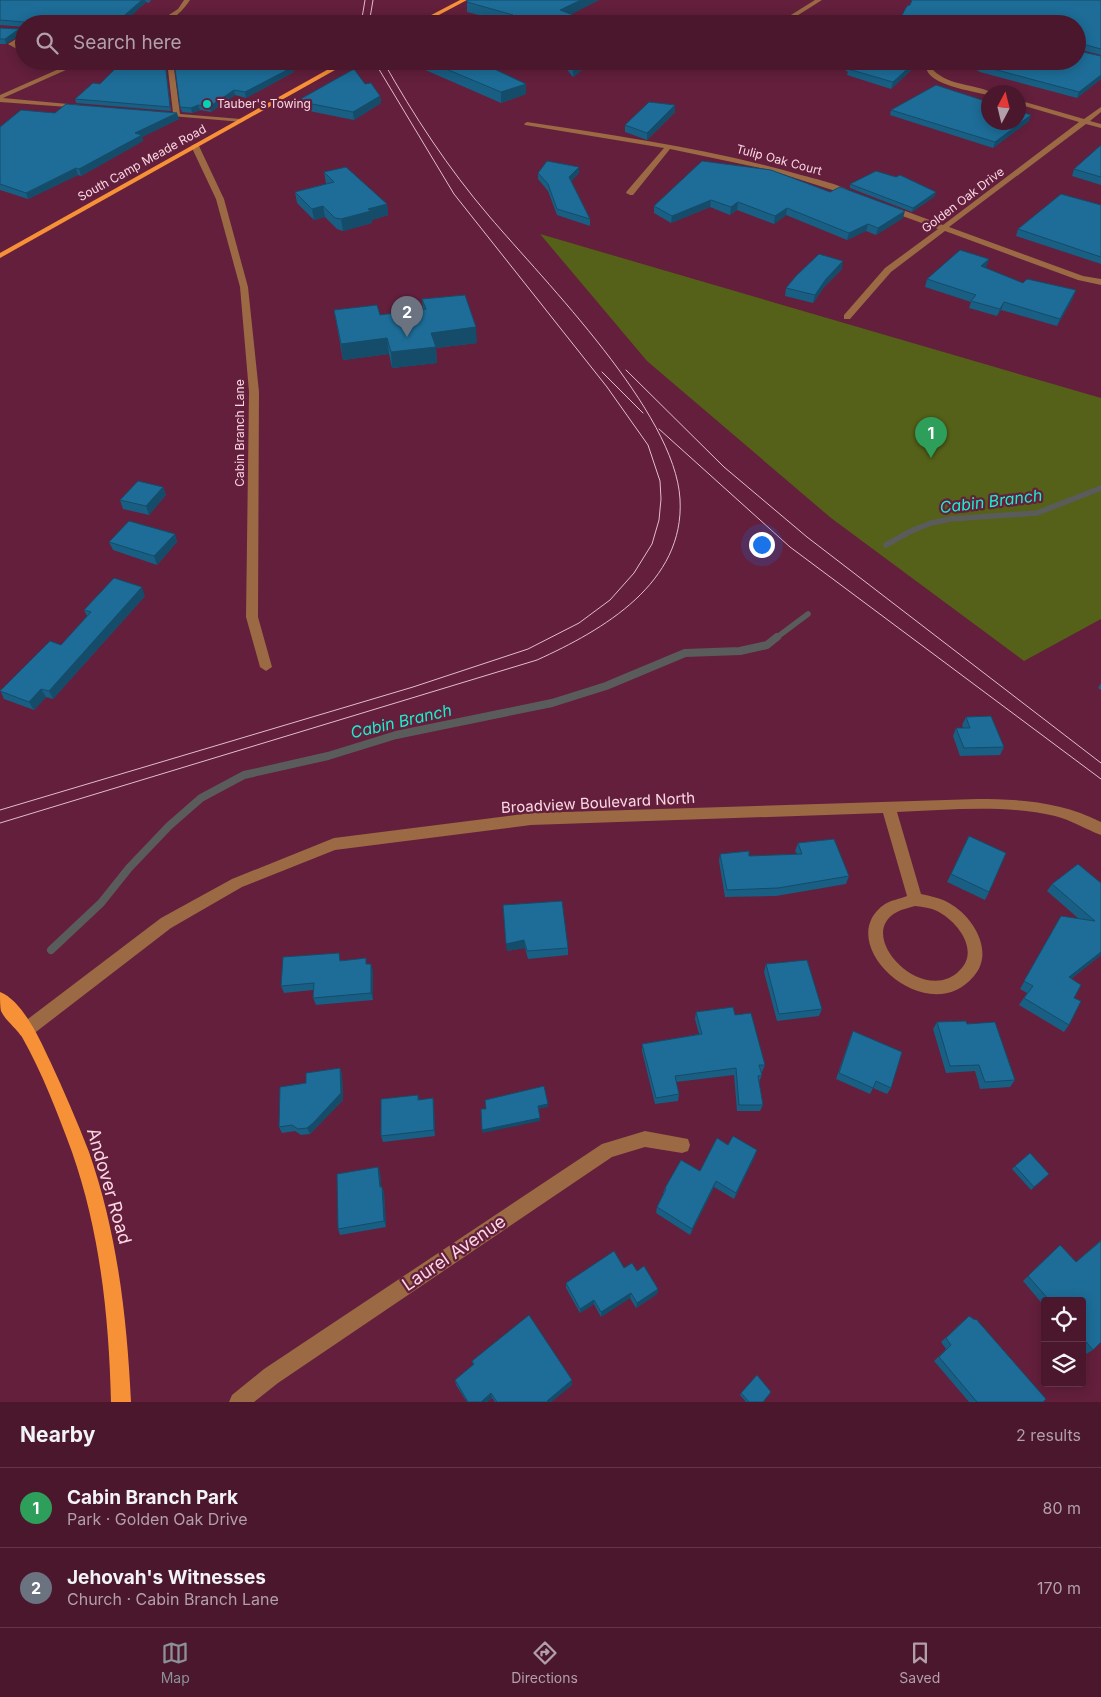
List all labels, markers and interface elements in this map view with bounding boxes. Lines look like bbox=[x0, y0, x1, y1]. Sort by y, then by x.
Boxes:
search box bbox=[15, 15, 1086, 70]
icon: search bbox=[33, 29, 61, 57]
text: Search here bbox=[73, 31, 182, 54]
north arrow bbox=[981, 85, 1026, 130]
place label: Tauber's Towing bbox=[217, 96, 311, 111]
marker: Tauber's Towing bbox=[201, 98, 213, 110]
street label: South Camp Meade Road bbox=[75, 121, 209, 204]
street label: Tulip Oak Court bbox=[735, 141, 824, 178]
street label: Golden Oak Drive bbox=[918, 164, 1007, 236]
pin: 2 bbox=[391, 296, 423, 337]
street label: Cabin Branch Lane bbox=[232, 379, 247, 487]
pin: 1 bbox=[915, 417, 947, 458]
water label: Cabin Branch bbox=[939, 485, 1043, 517]
your location bbox=[749, 532, 775, 558]
water label: Cabin Branch bbox=[348, 700, 454, 742]
street label: Broadview Boulevard North bbox=[500, 788, 696, 817]
street label: Andover Road bbox=[83, 1125, 136, 1246]
street label: Laurel Avenue bbox=[398, 1210, 510, 1295]
map controls bbox=[1041, 1297, 1086, 1387]
button: locate bbox=[1041, 1297, 1086, 1342]
button: layers bbox=[1041, 1342, 1086, 1387]
text: Nearby bbox=[20, 1422, 95, 1447]
text: 2 results bbox=[1016, 1425, 1081, 1445]
text: Cabin Branch Park bbox=[67, 1486, 238, 1509]
text: 1 bbox=[33, 1498, 39, 1518]
text: 80 m bbox=[1042, 1498, 1081, 1518]
text: Park · Golden Oak Drive bbox=[67, 1509, 248, 1529]
text: Jehovah's Witnesses bbox=[67, 1566, 266, 1589]
text: 2 bbox=[31, 1578, 41, 1598]
text: 170 m bbox=[1037, 1578, 1081, 1598]
text: Church · Cabin Branch Lane bbox=[67, 1589, 279, 1609]
tab: Map bbox=[161, 1639, 190, 1686]
tab: Directions bbox=[511, 1639, 578, 1686]
tab: Saved bbox=[899, 1639, 940, 1686]

